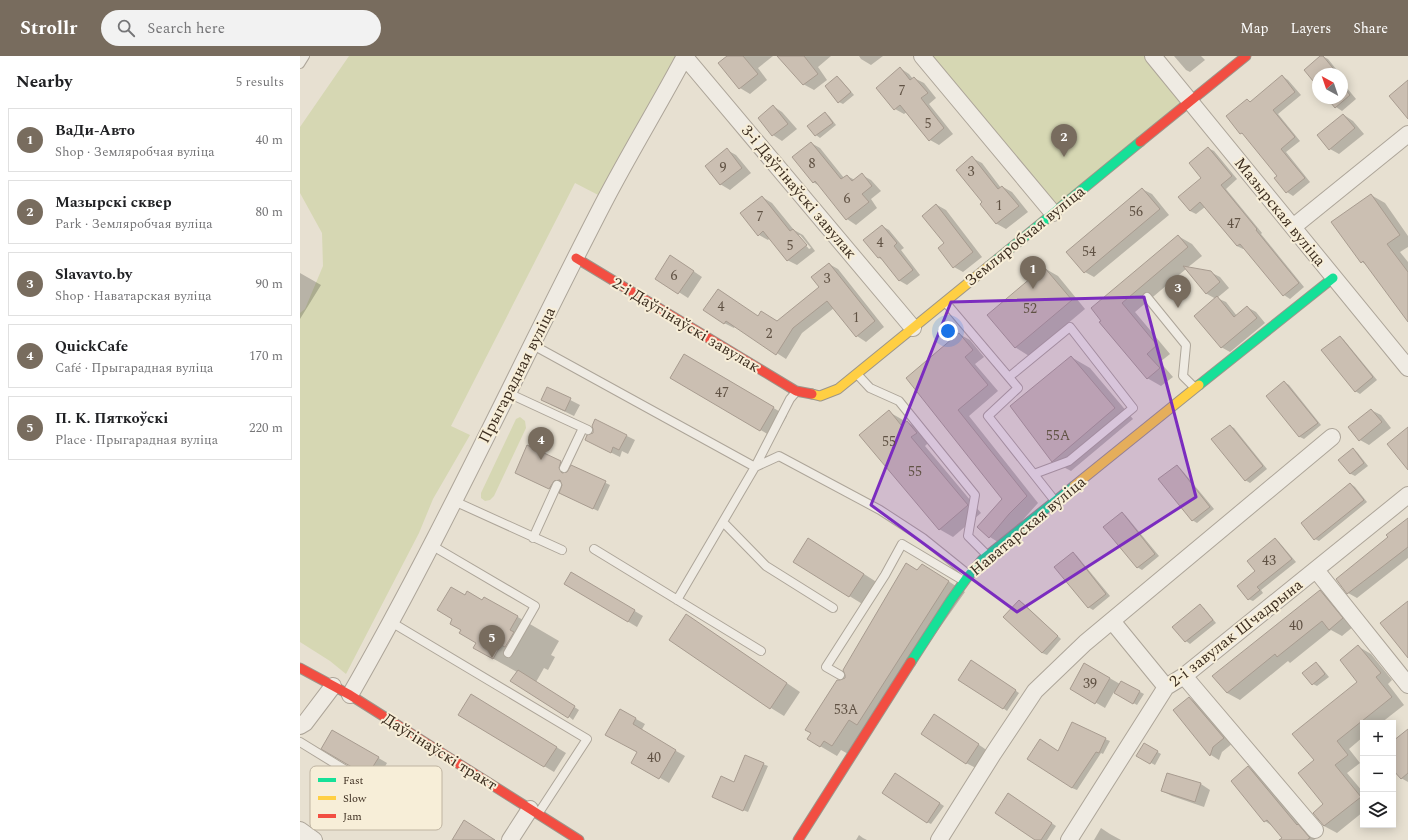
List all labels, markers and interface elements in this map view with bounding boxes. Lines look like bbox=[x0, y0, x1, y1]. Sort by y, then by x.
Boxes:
search box bbox=[101, 10, 381, 46]
text: Strollr bbox=[20, 14, 77, 43]
icon: search bbox=[115, 17, 137, 39]
text: Search here bbox=[147, 17, 225, 40]
text: Map bbox=[1240, 18, 1269, 39]
text: Layers bbox=[1291, 18, 1331, 39]
text: Share bbox=[1353, 18, 1388, 39]
north arrow bbox=[1312, 68, 1348, 104]
text: Nearby bbox=[16, 69, 72, 95]
text: 5 results bbox=[236, 72, 284, 92]
house number: 7 bbox=[899, 80, 906, 101]
house number: 5 bbox=[925, 113, 932, 134]
text: ВаДи-Авто bbox=[55, 119, 135, 142]
street label: 3-і Даўгінаўскі завулак bbox=[735, 120, 863, 265]
pin: 2 bbox=[1051, 124, 1077, 157]
text: 1 bbox=[26, 130, 34, 150]
text: 40 m bbox=[256, 130, 283, 150]
text: Shop · Земляробчая вуліца bbox=[55, 142, 215, 162]
street label: Мазырская вуліца bbox=[1228, 152, 1332, 272]
house number: 8 bbox=[809, 153, 816, 174]
house number: 9 bbox=[720, 157, 727, 178]
house number: 3 bbox=[968, 161, 975, 182]
street label: Земляробчая вуліца bbox=[960, 180, 1091, 292]
house number: 6 bbox=[844, 188, 851, 209]
text: Мазырскі сквер bbox=[55, 191, 172, 214]
house number: 1 bbox=[996, 195, 1003, 216]
house number: 56 bbox=[1129, 201, 1143, 222]
text: 2 bbox=[26, 202, 34, 222]
text: 80 m bbox=[256, 202, 283, 222]
house number: 7 bbox=[757, 206, 764, 227]
house number: 47 bbox=[1227, 213, 1241, 234]
text: Park · Земляробчая вуліца bbox=[55, 214, 213, 234]
house number: 4 bbox=[877, 232, 884, 253]
house number: 5 bbox=[787, 235, 794, 256]
house number: 54 bbox=[1082, 241, 1096, 262]
pin: 1 bbox=[1020, 256, 1046, 289]
text: Slavavto.by bbox=[55, 263, 132, 286]
house number: 6 bbox=[671, 265, 678, 286]
house number: 3 bbox=[824, 268, 831, 289]
street label: 2-і Даўгінаўскі завулак bbox=[607, 271, 765, 379]
text: 3 bbox=[26, 274, 34, 294]
text: 90 m bbox=[256, 274, 283, 294]
pin: 3 bbox=[1165, 275, 1191, 308]
text: Shop · Наватарская вуліца bbox=[55, 286, 212, 306]
house number: 4 bbox=[718, 296, 725, 317]
house number: 52 bbox=[1023, 298, 1037, 319]
street label: Прыгарадная вуліца bbox=[472, 302, 562, 448]
house number: 1 bbox=[853, 307, 860, 328]
your location bbox=[938, 321, 958, 341]
house number: 2 bbox=[766, 323, 773, 344]
text: QuickCafe bbox=[55, 335, 128, 358]
text: 4 bbox=[26, 346, 34, 366]
text: 170 m bbox=[249, 346, 283, 366]
text: Café · Прыгарадная вуліца bbox=[55, 358, 213, 378]
house number: 47 bbox=[715, 382, 729, 403]
text: П. К. Пяткоўскі bbox=[55, 407, 168, 430]
text: 5 bbox=[26, 418, 34, 438]
text: 220 m bbox=[249, 418, 283, 438]
house number: 55А bbox=[1046, 425, 1071, 446]
pin: 4 bbox=[528, 427, 554, 460]
text: Place · Прыгарадная вуліца bbox=[55, 430, 218, 450]
house number: 55 bbox=[882, 431, 896, 452]
house number: 55 bbox=[908, 461, 922, 482]
street label: Наватарская вуліца bbox=[965, 470, 1092, 582]
house number: 43 bbox=[1262, 550, 1276, 571]
street label: 2-і завулак Шчадрына bbox=[1164, 573, 1308, 693]
house number: 40 bbox=[1289, 615, 1303, 636]
pin: 5 bbox=[479, 625, 505, 658]
house number: 39 bbox=[1083, 673, 1097, 694]
house number: 53А bbox=[834, 699, 859, 720]
street label: Даўгінаўскі тракт bbox=[378, 707, 502, 797]
map controls bbox=[1360, 720, 1396, 828]
button: + bbox=[1360, 720, 1396, 756]
house number: 40 bbox=[647, 747, 661, 768]
button: − bbox=[1360, 756, 1396, 792]
legend bbox=[310, 766, 442, 830]
text: Fast bbox=[343, 772, 364, 789]
text: Slow bbox=[343, 790, 367, 807]
button: layers bbox=[1360, 792, 1396, 828]
text: Jam bbox=[343, 808, 362, 825]

